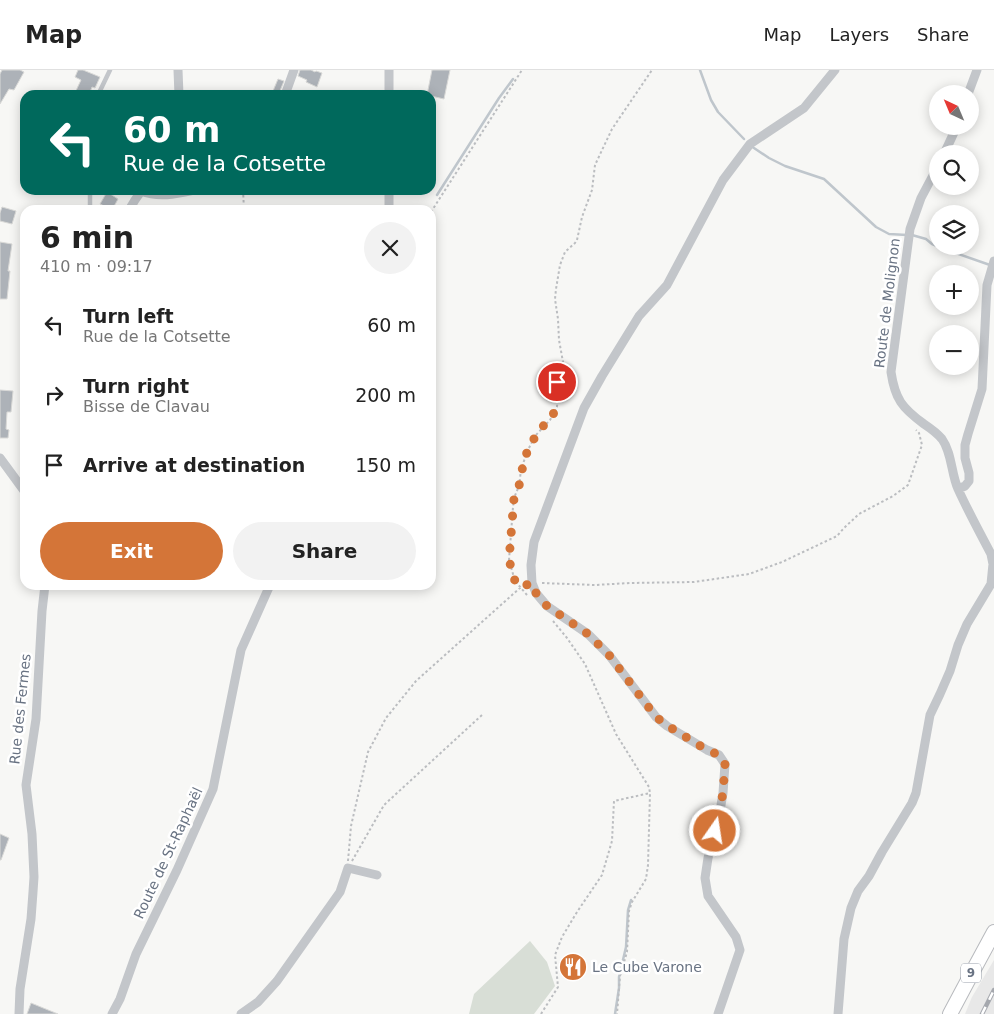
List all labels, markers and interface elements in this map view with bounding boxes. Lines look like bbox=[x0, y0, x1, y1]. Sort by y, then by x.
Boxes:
text: Map bbox=[25, 21, 82, 49]
text: Map bbox=[763, 24, 801, 45]
text: Layers bbox=[829, 24, 889, 45]
text: Share bbox=[917, 24, 969, 45]
north arrow bbox=[929, 85, 979, 135]
map controls bbox=[929, 85, 979, 375]
icon: left bbox=[40, 110, 105, 175]
text: 60 m bbox=[123, 110, 220, 150]
button: search bbox=[929, 145, 979, 195]
text: Rue de la Cotsette bbox=[123, 151, 326, 176]
button: layers bbox=[929, 205, 979, 255]
text: 6 min bbox=[40, 220, 134, 255]
button: close bbox=[364, 222, 416, 274]
street label: Route de Molignon bbox=[871, 237, 903, 369]
text: 410 m · 09:17 bbox=[40, 257, 153, 276]
button: + bbox=[929, 265, 979, 315]
text: Turn left bbox=[83, 305, 174, 327]
icon: left bbox=[40, 311, 68, 339]
text: 60 m bbox=[367, 314, 416, 336]
button: − bbox=[929, 325, 979, 375]
text: Rue de la Cotsette bbox=[83, 327, 231, 346]
pin bbox=[536, 361, 578, 403]
icon: arrive bbox=[543, 368, 571, 396]
text: Turn right bbox=[83, 375, 189, 397]
icon: right bbox=[40, 381, 68, 409]
text: 200 m bbox=[355, 384, 416, 406]
text: Bisse de Clavau bbox=[83, 397, 210, 416]
icon: arrive bbox=[40, 451, 68, 479]
text: Arrive at destination bbox=[83, 454, 305, 476]
text: 150 m bbox=[355, 454, 416, 476]
button: Exit bbox=[40, 522, 223, 580]
button: Share bbox=[233, 522, 416, 580]
street label: Rue des Fermes bbox=[6, 653, 34, 765]
street label: Route de St-Raphaël bbox=[130, 785, 206, 921]
position arrow bbox=[688, 804, 740, 856]
restaurant icon: Le Cube Varone bbox=[558, 952, 588, 982]
place label: Le Cube Varone bbox=[592, 959, 702, 975]
road number: 9 bbox=[961, 964, 981, 982]

